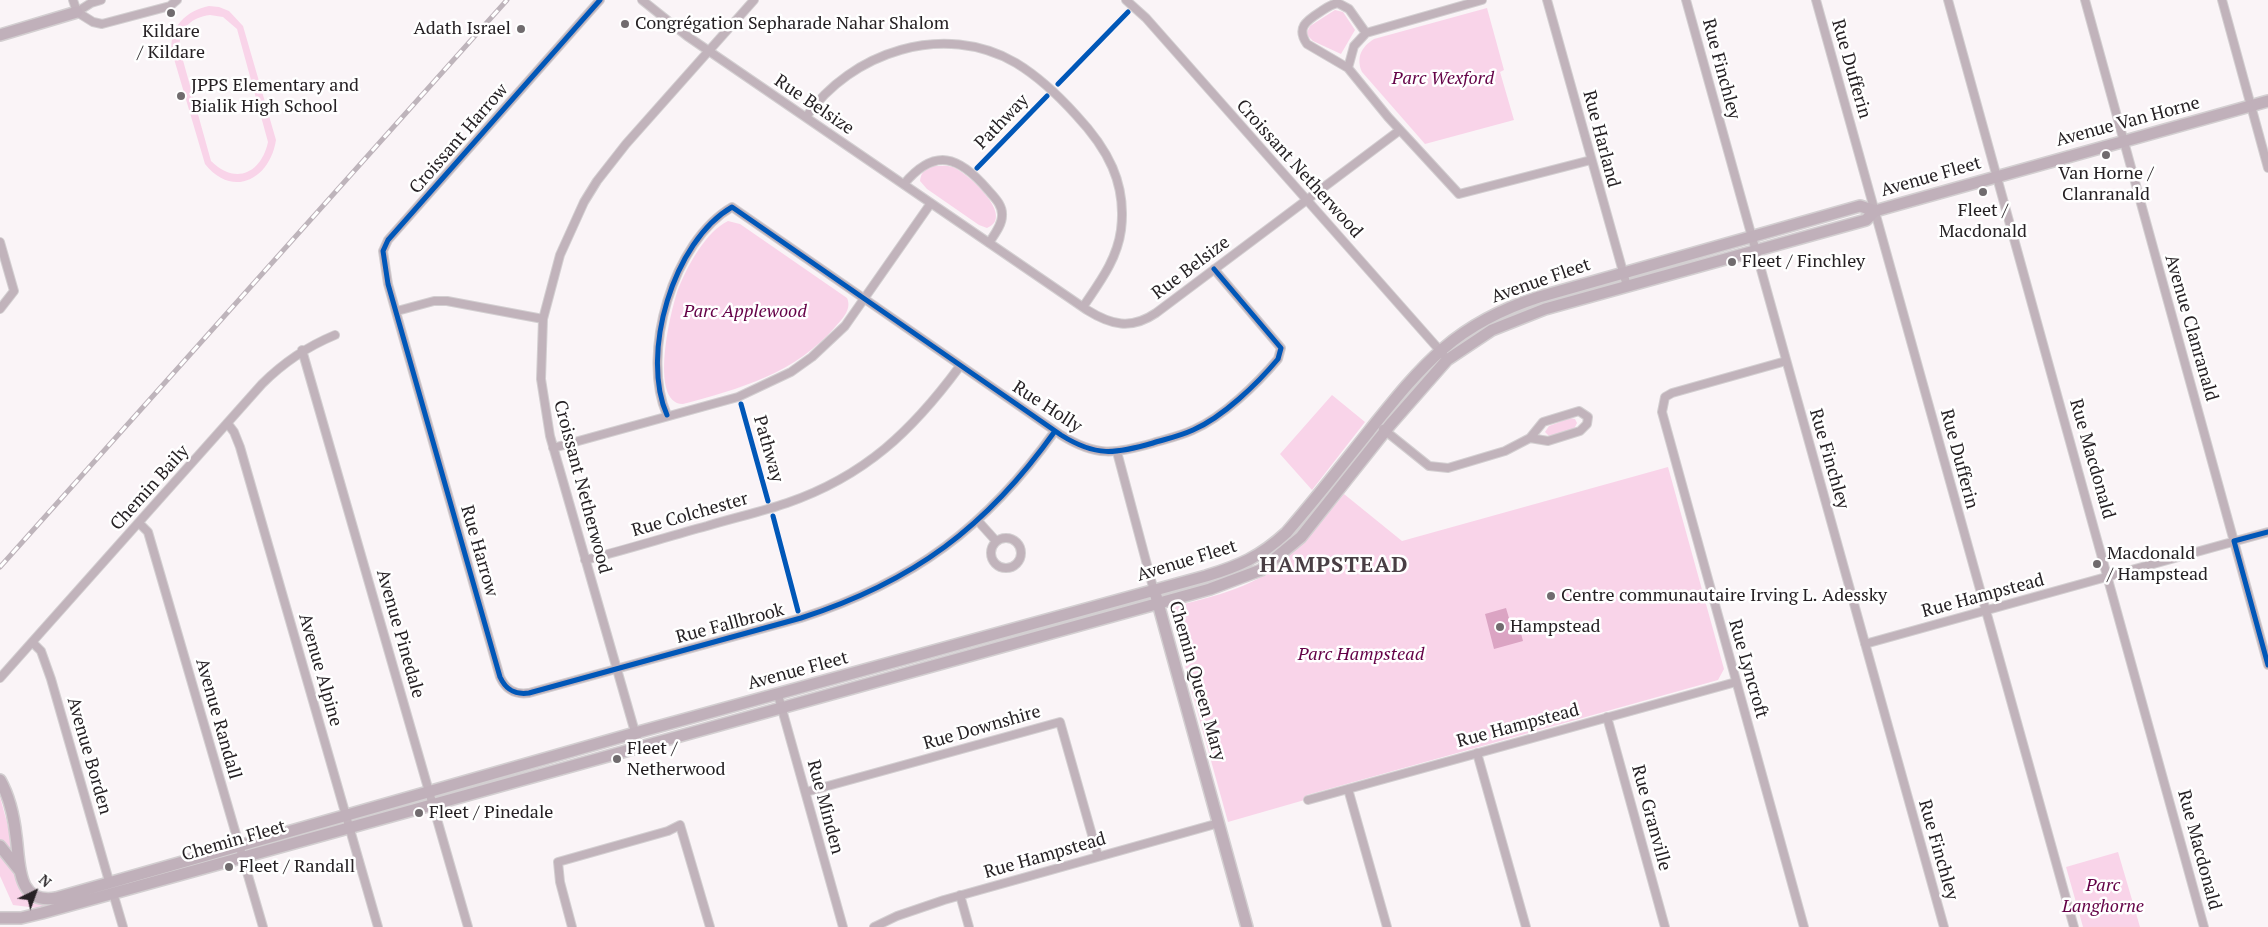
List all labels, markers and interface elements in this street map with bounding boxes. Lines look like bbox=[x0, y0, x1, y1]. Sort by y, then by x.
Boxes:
marker: Kildare / Kildare bbox=[165, 7, 177, 19]
place label: Congrégation Sepharade Nahar Shalom bbox=[635, 13, 949, 35]
street label: Rue Finchley bbox=[1697, 16, 1745, 122]
street label: Rue Dufferin bbox=[1827, 17, 1875, 121]
place label: Adath Israel bbox=[413, 18, 511, 40]
marker: Congrégation Sepharade Nahar Shalom bbox=[619, 18, 631, 30]
place label: Kildare / Kildare bbox=[137, 21, 205, 64]
marker: Adath Israel bbox=[515, 23, 527, 35]
park label: Parc Wexford bbox=[1392, 68, 1494, 90]
street label: Rue Belsize bbox=[770, 70, 858, 140]
place label: JPPS Elementary and Bialik High School bbox=[191, 75, 359, 118]
street label: Croissant Harrow bbox=[405, 79, 513, 199]
street label: Rue Harland bbox=[1578, 88, 1624, 190]
marker: JPPS Elementary and Bialik High School bbox=[175, 90, 187, 102]
street label: Pathway bbox=[970, 90, 1034, 154]
street label: Avenue Van Horne bbox=[2054, 92, 2202, 152]
street label: Croissant Netherwood bbox=[1231, 95, 1367, 243]
marker: Van Horne / Clanranald bbox=[2100, 149, 2112, 161]
street label: Avenue Fleet bbox=[1878, 152, 1984, 202]
place label: Van Horne / Clanranald bbox=[2058, 163, 2154, 205]
marker: Fleet / Macdonald bbox=[1977, 186, 1989, 198]
place label: Fleet / Macdonald bbox=[1939, 200, 2027, 242]
street label: Rue Belsize bbox=[1148, 232, 1234, 304]
place label: Fleet / Finchley bbox=[1742, 251, 1865, 273]
street label: Avenue Clanranald bbox=[2160, 252, 2222, 404]
street label: Avenue Fleet bbox=[1489, 254, 1593, 308]
marker: Fleet / Finchley bbox=[1726, 256, 1738, 268]
park label: Parc Applewood bbox=[683, 301, 807, 323]
street label: Rue Holly bbox=[1008, 377, 1086, 437]
street label: Rue Macdonald bbox=[2065, 397, 2119, 521]
street label: Croissant Netherwood bbox=[548, 398, 616, 576]
street label: Rue Finchley bbox=[1804, 406, 1854, 512]
street label: Rue Dufferin bbox=[1935, 407, 1983, 511]
street label: Pathway bbox=[748, 413, 788, 485]
street label: Chemin Baily bbox=[106, 441, 194, 535]
street label: Rue Colchester bbox=[629, 488, 751, 542]
street label: Rue Harrow bbox=[456, 503, 502, 599]
street label: Avenue Fleet bbox=[1134, 536, 1240, 586]
place label: Macdonald / Hampstead bbox=[2107, 543, 2208, 586]
district label: HAMPSTEAD bbox=[1258, 553, 1410, 579]
marker: Macdonald / Hampstead bbox=[2091, 558, 2103, 570]
street label: Avenue Pinedale bbox=[371, 567, 429, 701]
street label: Rue Hampstead bbox=[1919, 569, 2047, 623]
place label: Centre communautaire Irving L. Adessky bbox=[1561, 585, 1887, 607]
marker: Centre communautaire Irving L. Adessky bbox=[1545, 590, 1557, 602]
street label: Rue Fallbrook bbox=[674, 599, 786, 649]
street label: Chemin Queen Mary bbox=[1164, 599, 1230, 763]
street label: Avenue Alpine bbox=[294, 611, 346, 729]
place label: Hampstead bbox=[1510, 616, 1601, 638]
street label: Rue Lyncroft bbox=[1724, 617, 1772, 721]
marker: Hampstead bbox=[1494, 621, 1506, 633]
park label: Parc Hampstead bbox=[1298, 644, 1424, 666]
street label: Avenue Fleet bbox=[745, 647, 851, 695]
street label: Avenue Randall bbox=[190, 656, 246, 782]
street label: Avenue Borden bbox=[62, 695, 116, 817]
street label: Rue Hampstead bbox=[1454, 699, 1582, 753]
street label: Rue Downshire bbox=[921, 701, 1043, 755]
place label: Fleet / Netherwood bbox=[627, 738, 725, 781]
marker: Fleet / Netherwood bbox=[611, 753, 623, 765]
street label: Rue Minden bbox=[802, 758, 848, 856]
street label: Rue Granville bbox=[1626, 763, 1676, 873]
street label: Rue Macdonald bbox=[2173, 788, 2225, 912]
street label: Rue Finchley bbox=[1913, 797, 1963, 903]
place label: Fleet / Pinedale bbox=[429, 802, 553, 824]
marker: Fleet / Pinedale bbox=[413, 807, 425, 819]
street label: Chemin Fleet bbox=[179, 816, 289, 866]
street label: Rue Hampstead bbox=[982, 828, 1108, 884]
place label: Fleet / Randall bbox=[239, 856, 355, 878]
marker: Fleet / Randall bbox=[223, 861, 235, 873]
north arrow bbox=[10, 867, 60, 917]
text: N bbox=[35, 870, 56, 891]
park label: Parc Langhorne bbox=[2062, 875, 2144, 918]

